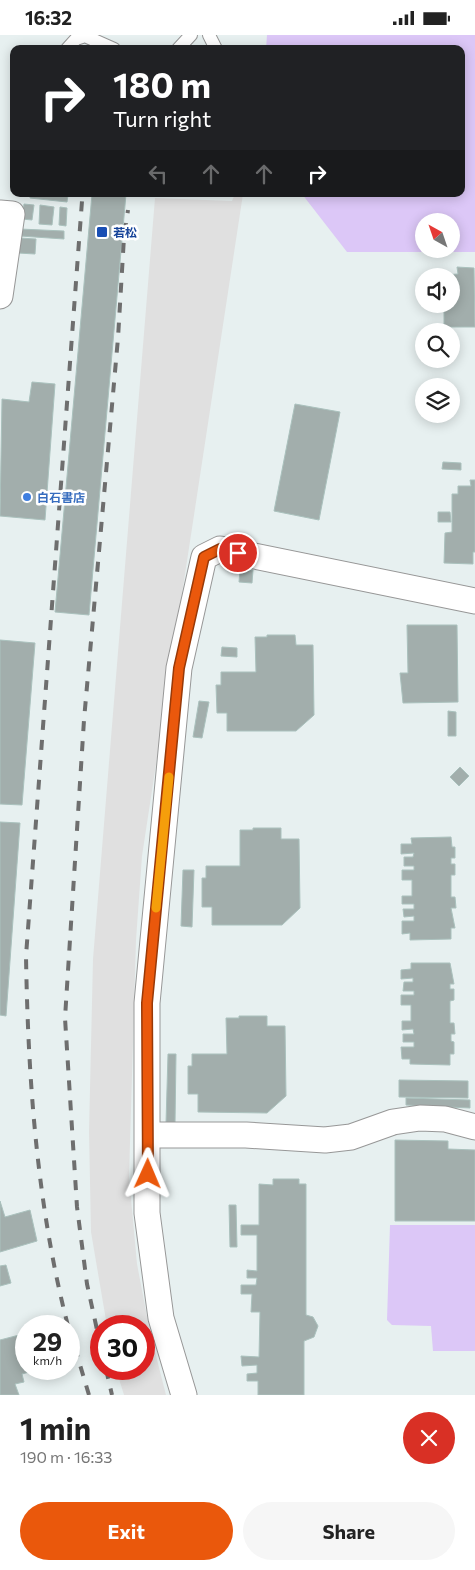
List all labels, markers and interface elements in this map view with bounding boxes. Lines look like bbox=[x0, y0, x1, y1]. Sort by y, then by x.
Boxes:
text: 16:32 bbox=[25, 6, 72, 29]
text: 180 m bbox=[113, 62, 211, 105]
icon: right bbox=[30, 65, 95, 130]
text: Turn right bbox=[113, 105, 211, 132]
icon: left bbox=[144, 160, 172, 188]
icon: ahead bbox=[197, 160, 225, 188]
icon: ahead bbox=[250, 160, 278, 188]
icon: right bbox=[303, 160, 331, 188]
north arrow bbox=[415, 213, 460, 257]
map controls bbox=[415, 213, 460, 423]
marker: 若松 bbox=[95, 225, 109, 239]
place label: 若松 bbox=[113, 225, 137, 239]
button: sound bbox=[415, 268, 460, 313]
button: search bbox=[415, 323, 460, 368]
button: layers bbox=[415, 378, 460, 423]
place label: 白石書店 bbox=[37, 490, 85, 504]
marker: 白石書店 bbox=[21, 491, 33, 503]
pin bbox=[217, 532, 259, 574]
icon: arrive bbox=[224, 539, 252, 567]
position arrow bbox=[121, 1147, 173, 1199]
speed limit sign: 30 bbox=[90, 1315, 155, 1380]
text: 29 bbox=[33, 1326, 62, 1356]
text: km/h bbox=[33, 1353, 62, 1367]
text: 1 min bbox=[20, 1409, 91, 1446]
button: close bbox=[403, 1412, 455, 1464]
text: 190 m · 16:33 bbox=[20, 1447, 112, 1466]
button: Exit bbox=[20, 1502, 233, 1560]
button: Share bbox=[243, 1502, 455, 1560]

